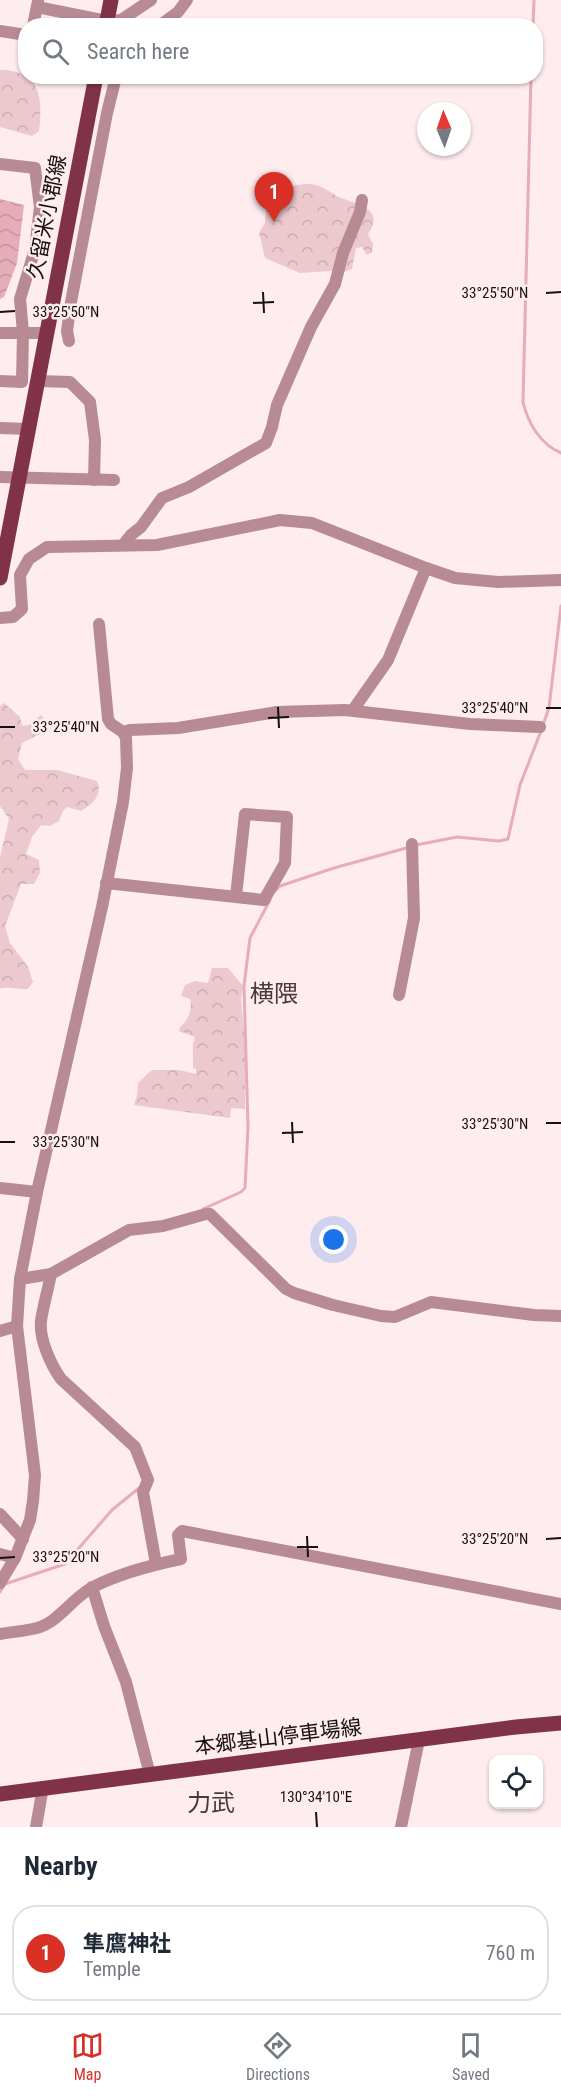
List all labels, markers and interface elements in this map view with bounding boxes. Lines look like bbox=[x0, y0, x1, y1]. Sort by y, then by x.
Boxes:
search box bbox=[18, 18, 543, 84]
icon: search bbox=[39, 35, 72, 68]
text: Search here bbox=[87, 39, 189, 64]
north arrow bbox=[417, 102, 471, 156]
street label: 久留米小郡線 bbox=[23, 153, 71, 281]
pin: 1 bbox=[254, 172, 294, 222]
text: 33°25'50"N bbox=[462, 284, 528, 302]
text: 33°25'50"N bbox=[33, 303, 99, 321]
text: 33°25'40"N bbox=[462, 699, 528, 717]
text: 33°25'40"N bbox=[33, 718, 99, 736]
district label: 横隈 bbox=[250, 980, 298, 1008]
text: 33°25'30"N bbox=[462, 1115, 528, 1133]
text: 33°25'30"N bbox=[33, 1133, 99, 1151]
your location bbox=[319, 1225, 348, 1254]
text: 33°25'20"N bbox=[462, 1530, 528, 1548]
text: 33°25'20"N bbox=[33, 1548, 99, 1566]
street label: 本郷基山停車場線 bbox=[193, 1715, 363, 1759]
map controls bbox=[489, 1755, 543, 1809]
button: locate bbox=[489, 1755, 543, 1809]
text: 130°34'10"E bbox=[280, 1788, 352, 1806]
district label: 力武 bbox=[187, 1789, 235, 1817]
text: Nearby bbox=[24, 1851, 98, 1881]
text: 隼鷹神社 bbox=[83, 1931, 171, 1956]
text: 1 bbox=[40, 1941, 51, 1965]
text: 760 m bbox=[486, 1941, 535, 1965]
text: Temple bbox=[83, 1957, 141, 1981]
tab: Map bbox=[71, 2029, 104, 2084]
tab: Directions bbox=[246, 2029, 310, 2084]
tab: Saved bbox=[452, 2029, 490, 2084]

